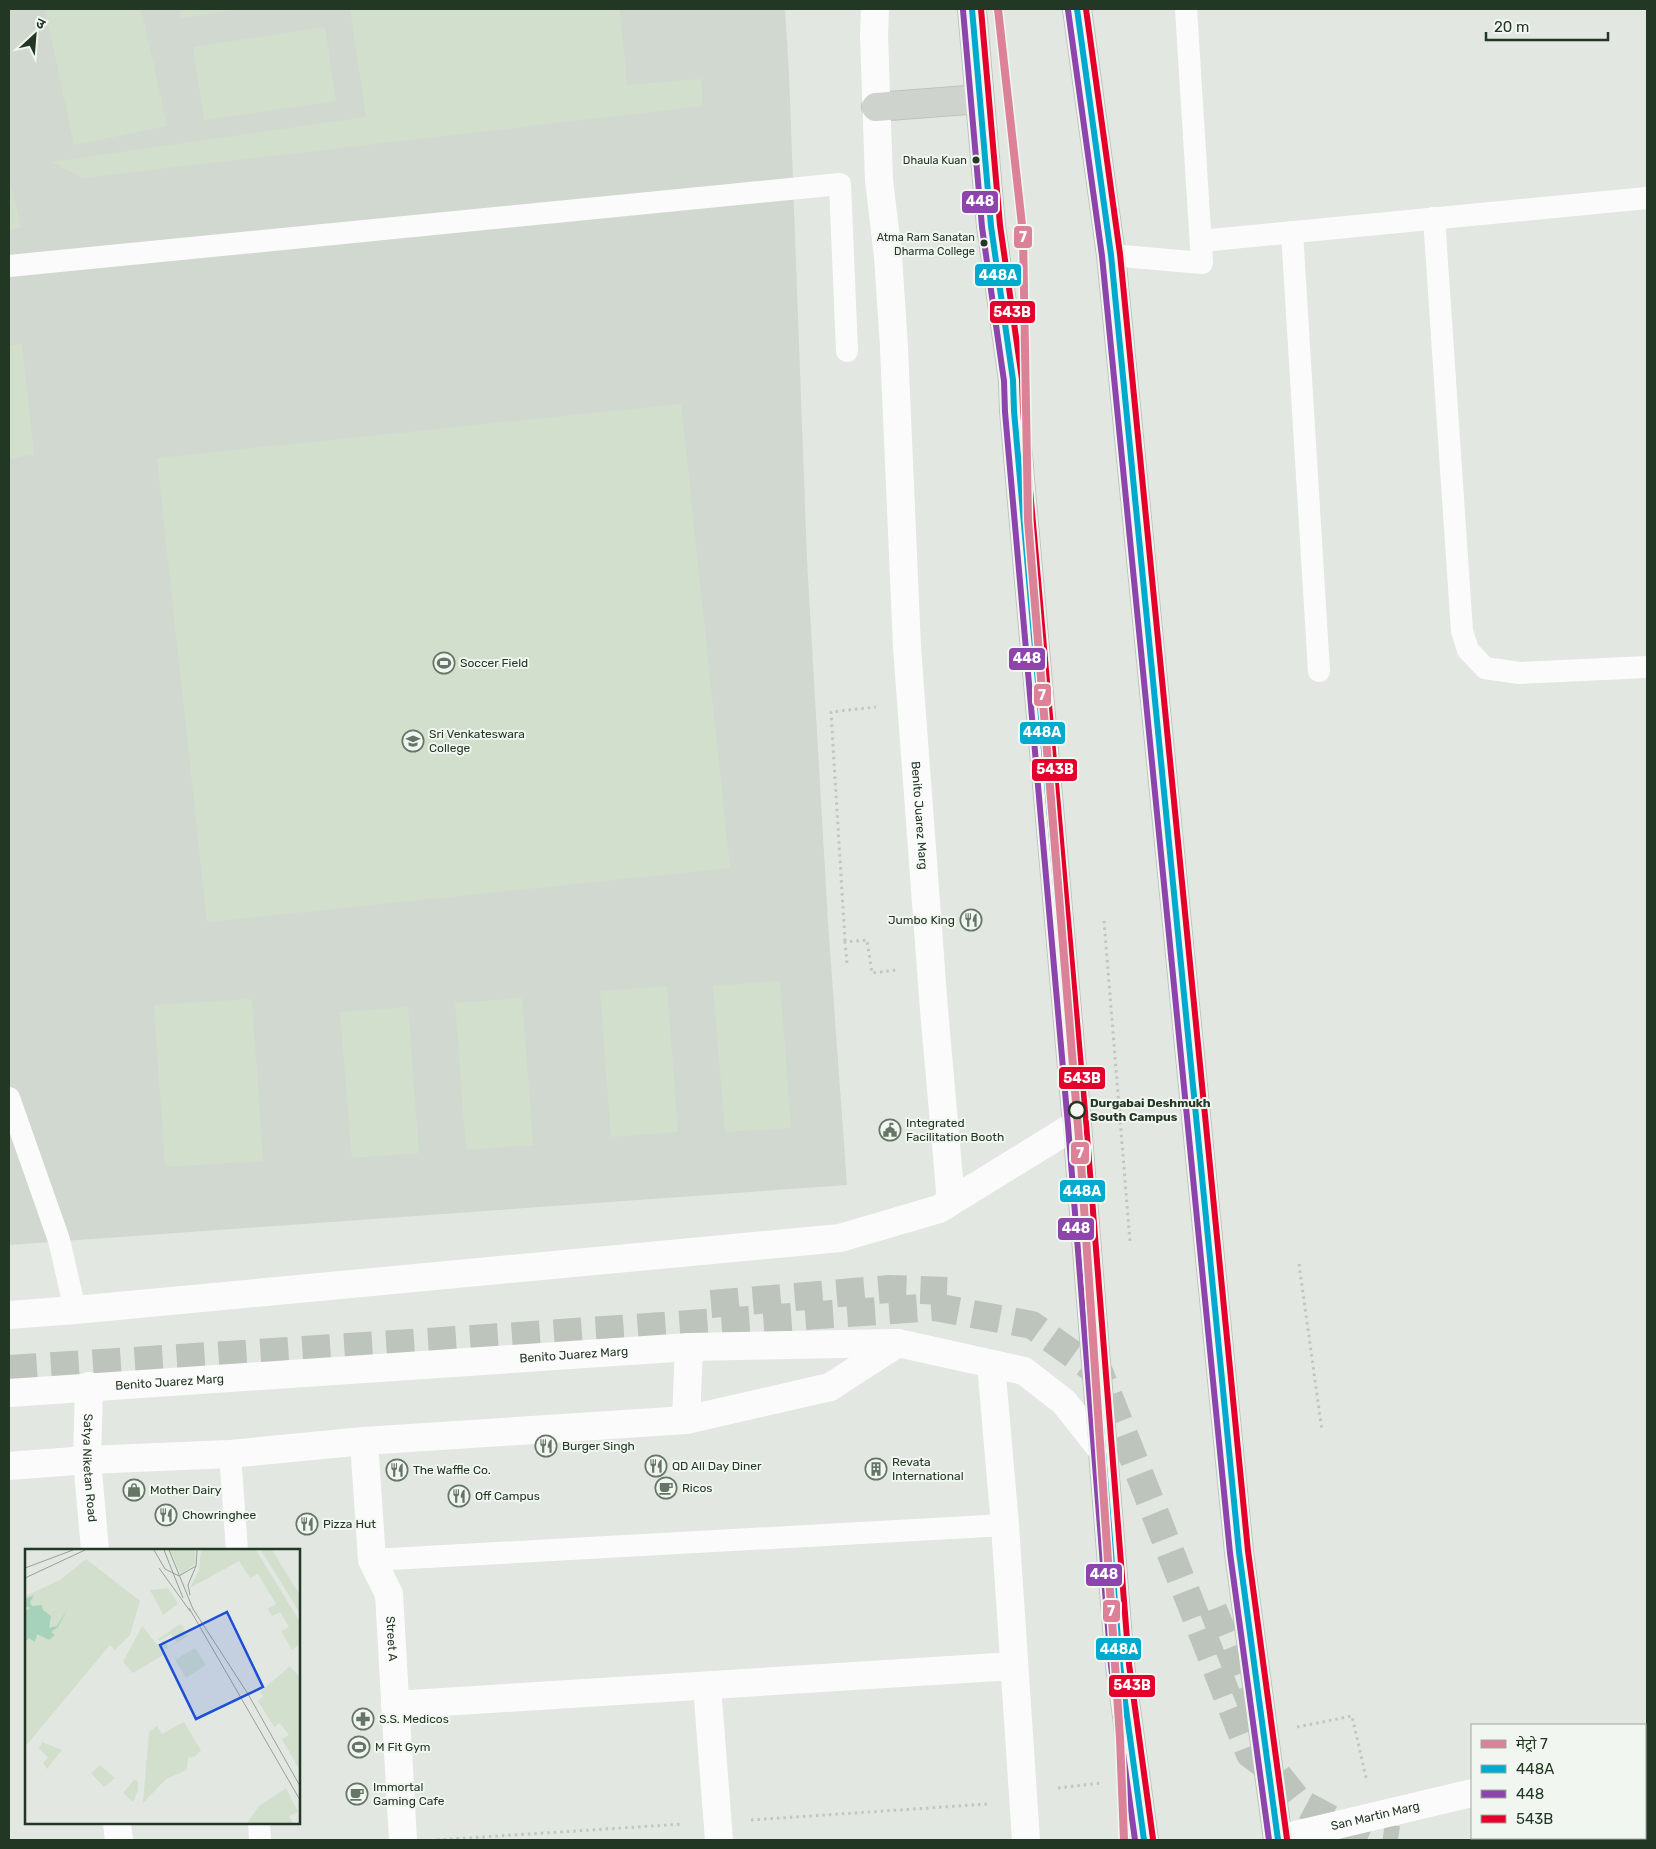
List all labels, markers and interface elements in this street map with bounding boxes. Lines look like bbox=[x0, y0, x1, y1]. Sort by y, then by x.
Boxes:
north arrow bbox=[10, 10, 60, 60]
scale bar bbox=[1486, 10, 1608, 42]
text: उ bbox=[33, 14, 49, 34]
text: 20 m bbox=[1494, 18, 1529, 36]
place label: Dhaula Kuan bbox=[903, 154, 967, 167]
marker: Dhaula Kuan bbox=[971, 155, 981, 165]
line badge: 448 bbox=[961, 190, 999, 214]
text: 448 bbox=[966, 193, 994, 210]
line badge: 7 bbox=[1013, 225, 1033, 249]
text: 7 bbox=[1019, 229, 1027, 246]
place label: Atma Ram Sanatan Dharma College bbox=[877, 231, 975, 258]
marker: Atma Ram Sanatan Dharma College bbox=[979, 238, 989, 248]
line badge: 448A bbox=[974, 263, 1022, 287]
text: 448A bbox=[979, 267, 1017, 284]
line badge: 543B bbox=[989, 300, 1036, 324]
text: 543B bbox=[993, 304, 1031, 321]
line badge: 448 bbox=[1008, 647, 1046, 671]
text: 448 bbox=[1013, 650, 1041, 667]
sports icon: Soccer Field bbox=[432, 651, 456, 675]
place label: Soccer Field bbox=[460, 656, 528, 670]
line badge: 7 bbox=[1033, 683, 1052, 707]
text: 7 bbox=[1038, 687, 1046, 704]
line badge: 448A bbox=[1019, 721, 1066, 745]
text: 448A bbox=[1023, 724, 1061, 741]
place label: Sri Venkateswara College bbox=[429, 727, 525, 755]
school or university icon: Sri Venkateswara College bbox=[401, 729, 425, 753]
line badge: 543B bbox=[1031, 758, 1078, 782]
street label: Benito Juarez Marg bbox=[909, 761, 931, 870]
text: 543B bbox=[1036, 761, 1074, 778]
restaurant icon: Jumbo King bbox=[959, 908, 983, 932]
place label: Jumbo King bbox=[888, 913, 955, 927]
line badge: 543B bbox=[1058, 1066, 1106, 1090]
text: 543B bbox=[1063, 1070, 1101, 1087]
place label: Durgabai Deshmukh South Campus bbox=[1090, 1096, 1211, 1124]
marker: Durgabai Deshmukh South Campus bbox=[1068, 1101, 1086, 1119]
place label: Integrated Facilitation Booth bbox=[906, 1116, 1004, 1144]
public building icon: Integrated Facilitation Booth bbox=[878, 1118, 902, 1142]
line badge: 7 bbox=[1070, 1141, 1090, 1165]
text: 7 bbox=[1076, 1145, 1084, 1162]
line badge: 448A bbox=[1059, 1179, 1106, 1203]
text: 448A bbox=[1063, 1183, 1101, 1200]
line badge: 448 bbox=[1057, 1217, 1095, 1241]
text: 448 bbox=[1062, 1220, 1090, 1237]
street label: Benito Juarez Marg bbox=[519, 1344, 629, 1365]
street label: Benito Juarez Marg bbox=[115, 1371, 224, 1393]
street label: Satya Niketan Road bbox=[80, 1414, 99, 1523]
restaurant icon: Burger Singh bbox=[534, 1434, 558, 1458]
place label: Burger Singh bbox=[562, 1439, 635, 1453]
restaurant icon: QD All Day Diner bbox=[644, 1454, 668, 1478]
place label: Revata International bbox=[892, 1455, 964, 1483]
building icon: Revata International bbox=[864, 1457, 888, 1481]
restaurant icon: The Waffle Co. bbox=[385, 1458, 409, 1482]
place label: QD All Day Diner bbox=[672, 1459, 762, 1473]
place label: The Waffle Co. bbox=[413, 1463, 491, 1477]
cafe icon: Ricos bbox=[654, 1476, 678, 1500]
shop icon: Mother Dairy bbox=[122, 1478, 146, 1502]
place label: Ricos bbox=[682, 1481, 712, 1495]
place label: Mother Dairy bbox=[150, 1483, 222, 1497]
restaurant icon: Off Campus bbox=[447, 1484, 471, 1508]
place label: Off Campus bbox=[475, 1489, 540, 1503]
restaurant icon: Chowringhee bbox=[154, 1503, 178, 1527]
place label: Chowringhee bbox=[182, 1508, 257, 1522]
restaurant icon: Pizza Hut bbox=[295, 1512, 319, 1536]
place label: Pizza Hut bbox=[323, 1517, 376, 1531]
inset map bbox=[25, 1549, 300, 1824]
line badge: 448 bbox=[1085, 1563, 1123, 1587]
text: 448 bbox=[1090, 1566, 1118, 1583]
line badge: 7 bbox=[1102, 1599, 1121, 1623]
text: 7 bbox=[1107, 1603, 1115, 1620]
street label: Street A bbox=[383, 1616, 400, 1662]
line badge: 448A bbox=[1095, 1637, 1142, 1661]
text: 448A bbox=[1100, 1641, 1138, 1658]
line badge: 543B bbox=[1108, 1674, 1156, 1698]
text: 543B bbox=[1113, 1677, 1151, 1694]
pharmacy icon: S.S. Medicos bbox=[351, 1707, 375, 1731]
place label: S.S. Medicos bbox=[379, 1712, 449, 1726]
legend bbox=[1471, 1724, 1646, 1839]
sports icon: M Fit Gym bbox=[347, 1735, 371, 1759]
text: मेट्रो 7 bbox=[1516, 1735, 1548, 1753]
place label: M Fit Gym bbox=[375, 1740, 430, 1754]
text: 448A bbox=[1516, 1760, 1554, 1778]
place label: Immortal Gaming Cafe bbox=[373, 1780, 445, 1808]
cafe icon: Immortal Gaming Cafe bbox=[345, 1782, 369, 1806]
text: 448 bbox=[1516, 1785, 1544, 1803]
street label: San Martin Marg bbox=[1330, 1799, 1421, 1833]
text: 543B bbox=[1516, 1810, 1553, 1828]

